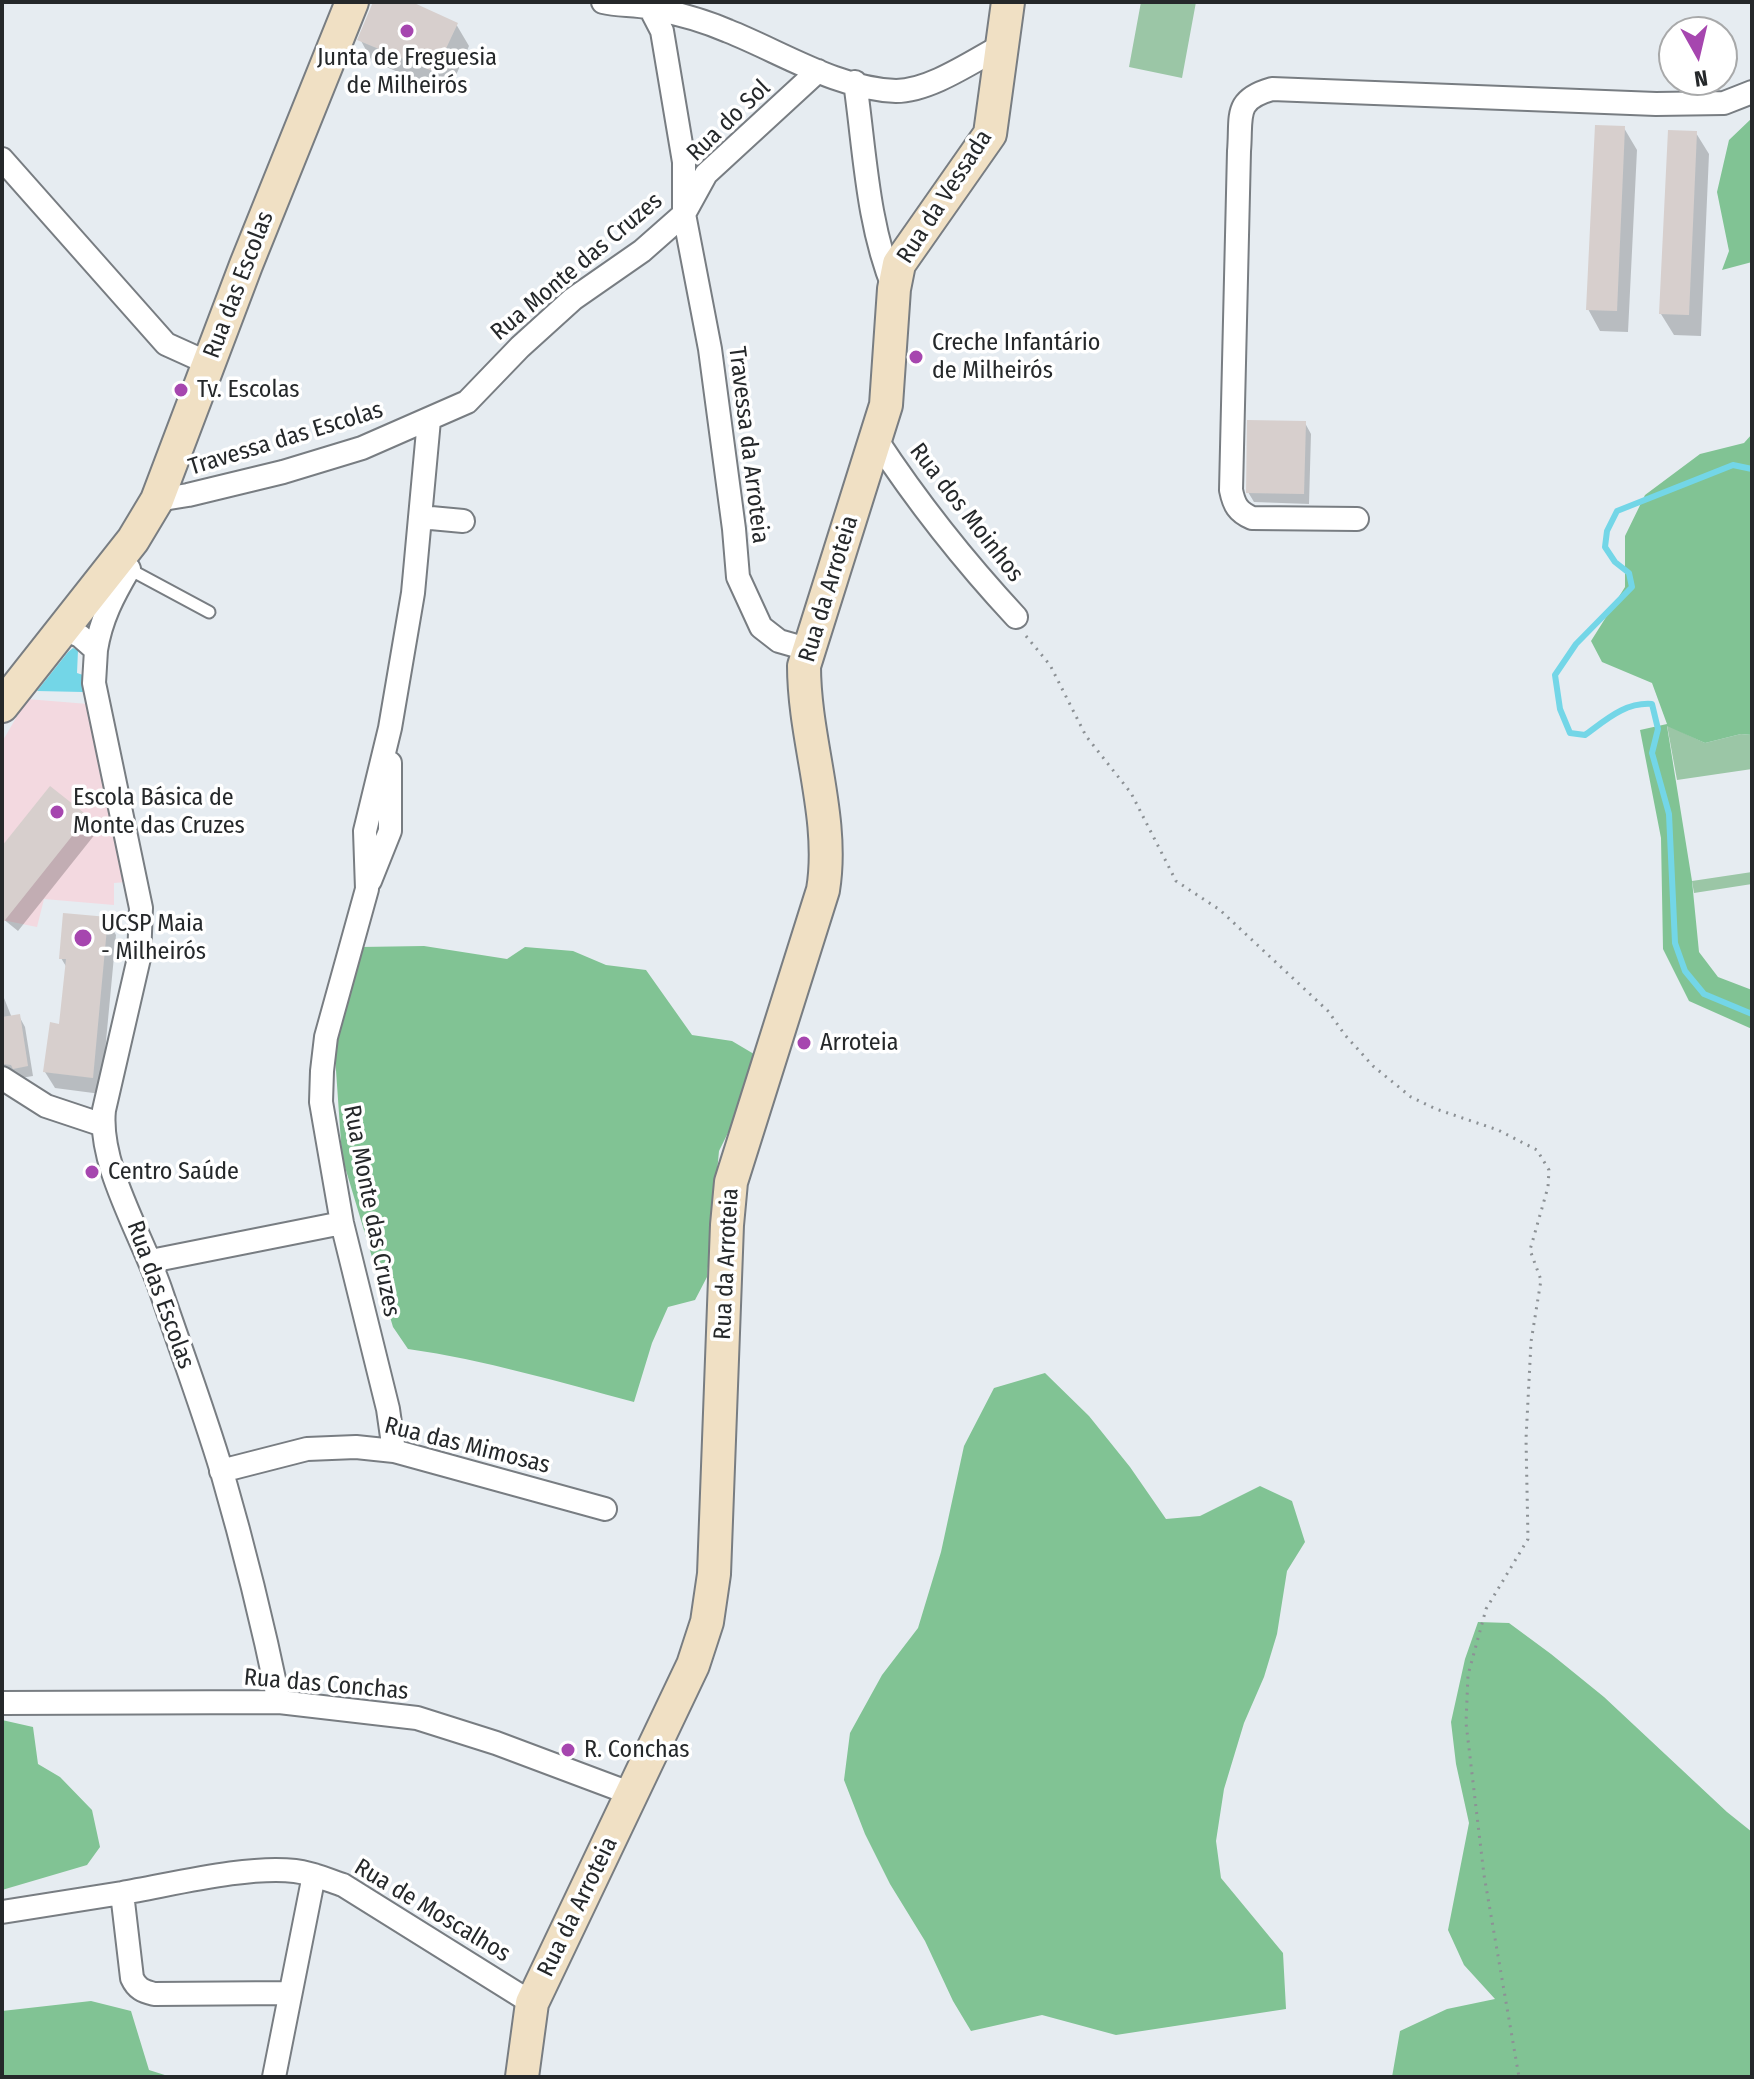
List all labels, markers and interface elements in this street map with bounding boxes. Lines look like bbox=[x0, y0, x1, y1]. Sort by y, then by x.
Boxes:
north arrow bbox=[1658, 16, 1738, 96]
marker: Junta de Freguesia de Milheirós bbox=[398, 22, 416, 40]
place label: Junta de Freguesia de Milheirós bbox=[317, 44, 497, 100]
text: N bbox=[1693, 64, 1710, 93]
street label: Rua do Sol bbox=[681, 74, 777, 168]
street label: Rua da Vessada bbox=[891, 125, 999, 269]
street label: Rua Monte das Cruzes bbox=[485, 187, 669, 347]
street label: Rua das Escolas bbox=[198, 207, 280, 363]
place label: Creche Infantário de Milheirós bbox=[932, 329, 1100, 385]
street label: Travessa da Arroteia bbox=[722, 345, 774, 545]
marker: Creche Infantário de Milheirós bbox=[907, 348, 925, 366]
place label: Tv. Escolas bbox=[197, 376, 299, 404]
marker: Tv. Escolas bbox=[172, 381, 190, 399]
street label: Travessa das Escolas bbox=[185, 396, 387, 482]
street label: Rua dos Moinhos bbox=[903, 438, 1029, 588]
street label: Rua da Arroteia bbox=[793, 512, 865, 666]
place label: Escola Básica de Monte das Cruzes bbox=[73, 784, 245, 840]
marker: Escola Básica de Monte das Cruzes bbox=[48, 803, 66, 821]
place label: UCSP Maia - Milheirós bbox=[101, 910, 206, 966]
marker: UCSP Maia - Milheirós bbox=[72, 927, 94, 949]
place label: Arroteia bbox=[820, 1029, 898, 1057]
marker: Arroteia bbox=[795, 1034, 813, 1052]
street label: Rua Monte das Cruzes bbox=[336, 1103, 406, 1319]
place label: Centro Saúde bbox=[108, 1158, 239, 1186]
marker: Centro Saúde bbox=[83, 1163, 101, 1181]
street label: Rua da Arroteia bbox=[709, 1187, 745, 1341]
street label: Rua das Escolas bbox=[120, 1217, 200, 1373]
street label: Rua das Mimosas bbox=[381, 1412, 553, 1480]
street label: Rua das Conchas bbox=[242, 1663, 410, 1707]
place label: R. Conchas bbox=[584, 1736, 690, 1764]
marker: R. Conchas bbox=[559, 1741, 577, 1759]
street label: Rua da Arroteia bbox=[532, 1832, 624, 1982]
street label: Rua de Moscalhos bbox=[349, 1853, 515, 1969]

